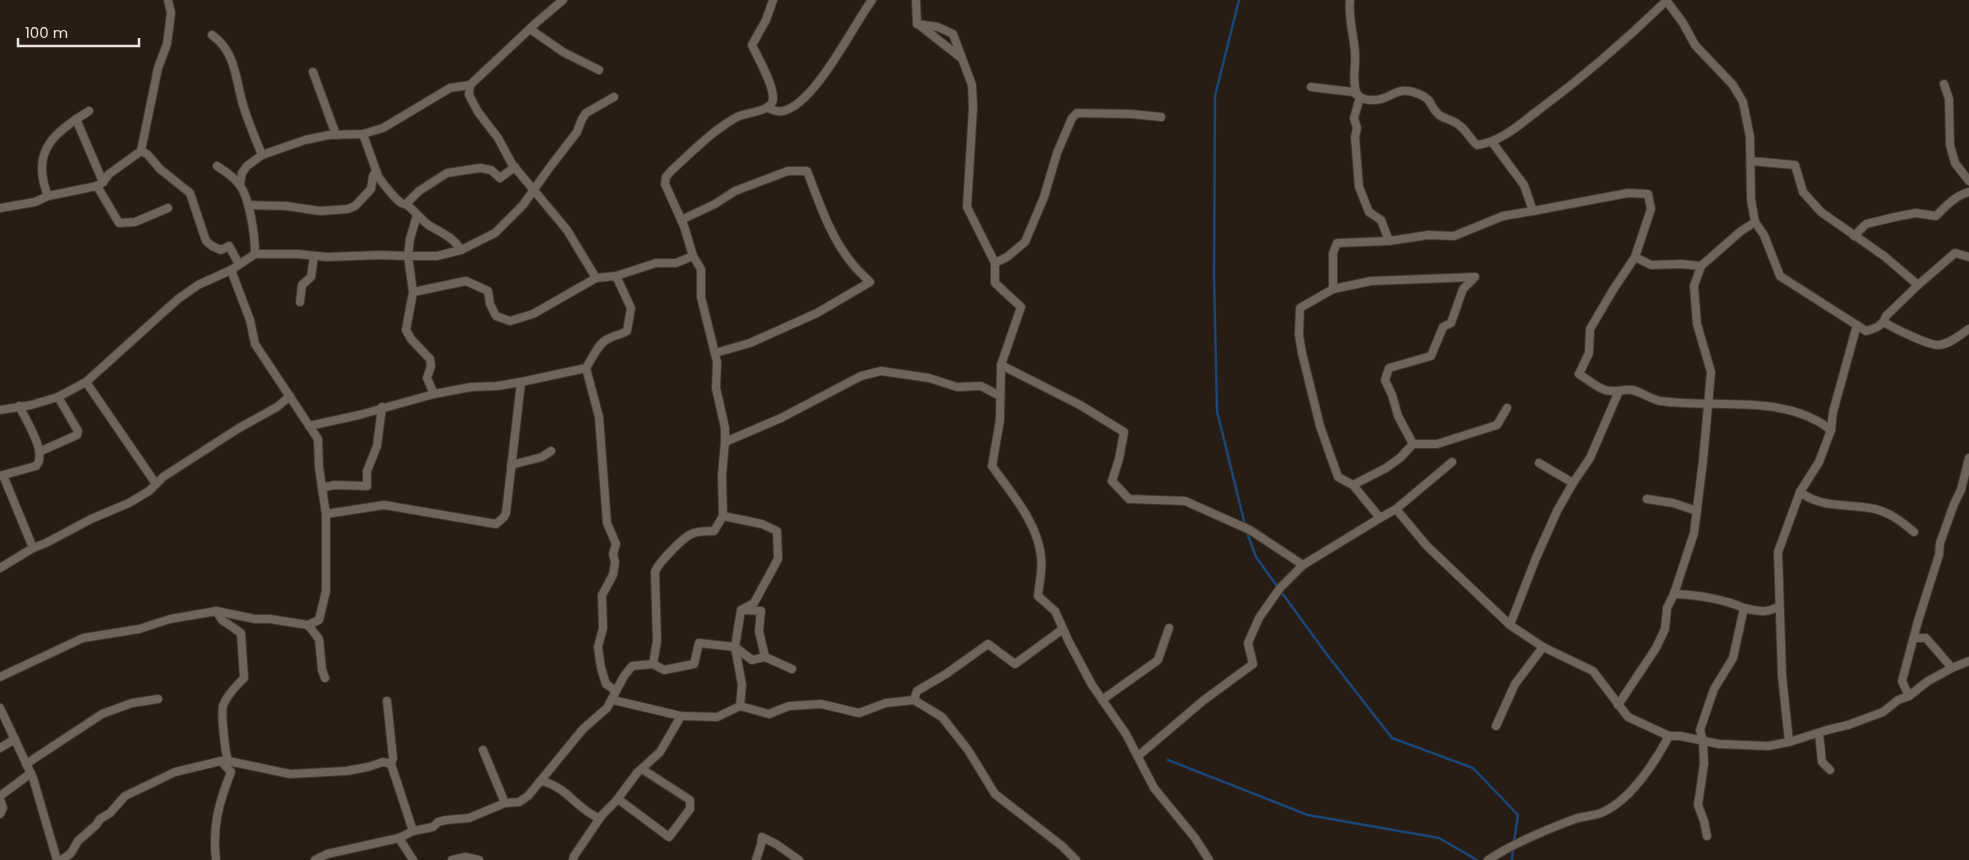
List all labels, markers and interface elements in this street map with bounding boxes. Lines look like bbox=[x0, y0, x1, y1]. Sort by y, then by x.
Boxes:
scale bar bbox=[18, 15, 139, 47]
text: 100 m bbox=[25, 22, 68, 43]

